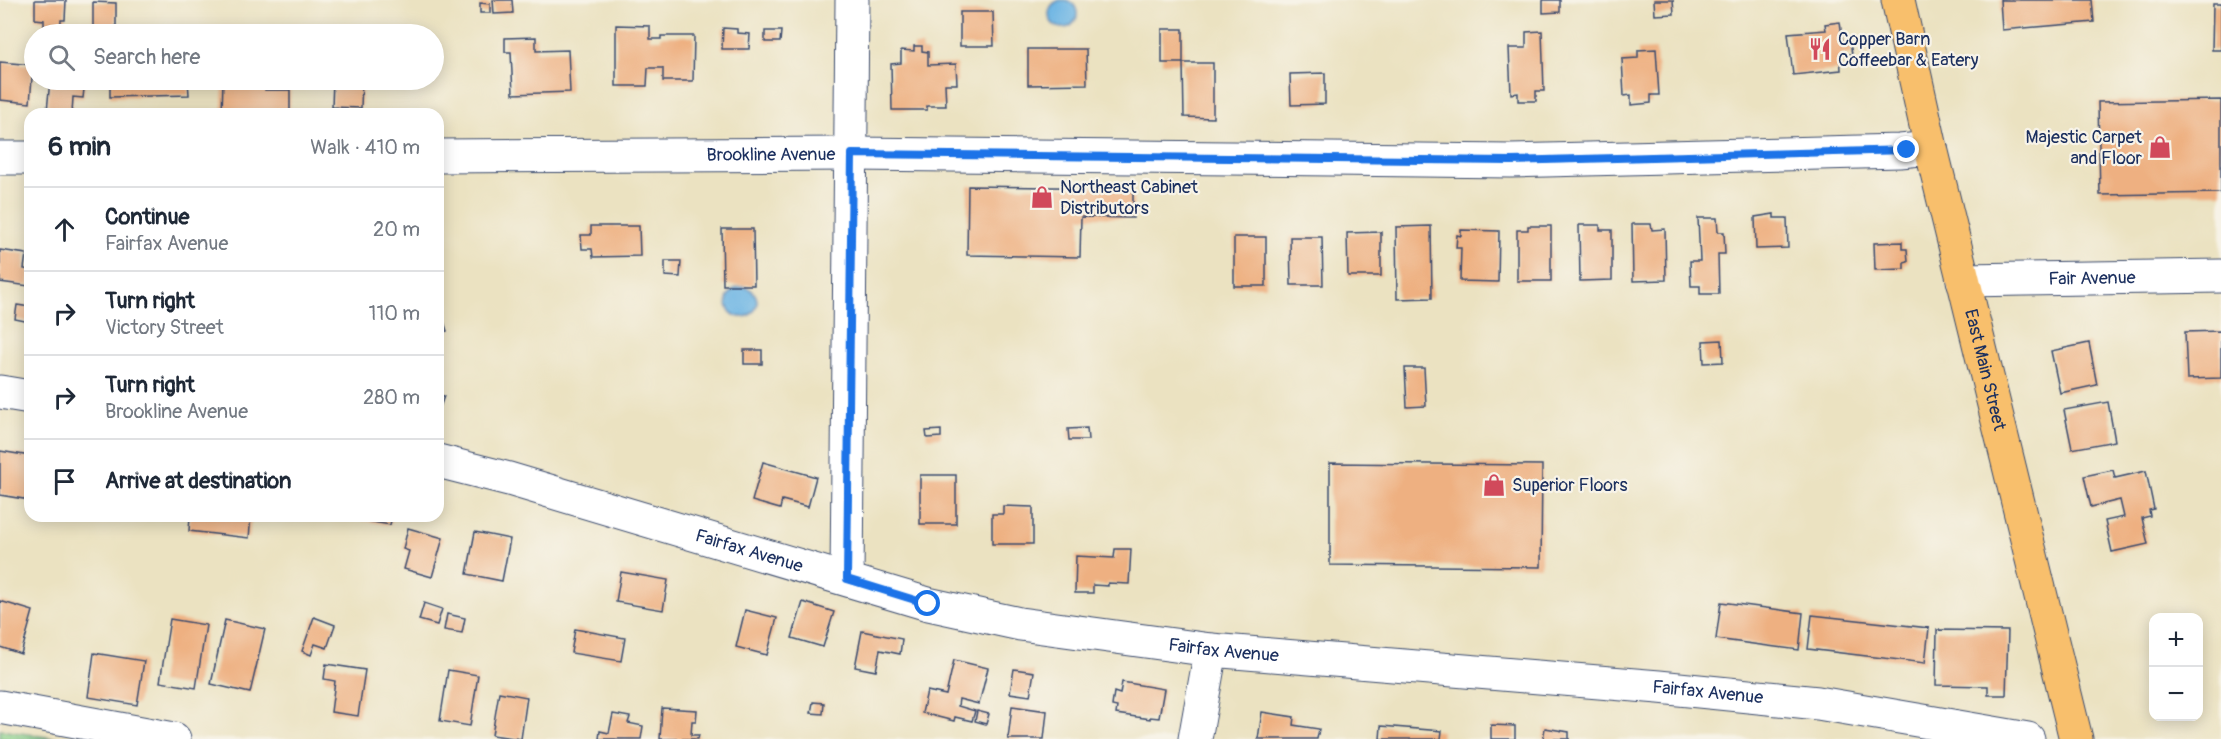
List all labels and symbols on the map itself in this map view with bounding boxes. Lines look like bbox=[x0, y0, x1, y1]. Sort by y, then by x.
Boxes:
place label: Copper Barn Coffeebar & Eatery bbox=[1838, 28, 1979, 72]
restaurant icon: Copper Barn Coffeebar & Eatery bbox=[1807, 36, 1833, 62]
place label: Majestic Carpet and Floor bbox=[2026, 126, 2143, 170]
shop icon: Majestic Carpet and Floor bbox=[2147, 134, 2173, 160]
route end bbox=[1893, 136, 1919, 162]
street label: Brookline Avenue bbox=[707, 143, 836, 167]
place label: Northeast Cabinet Distributors bbox=[1060, 176, 1199, 220]
shop icon: Northeast Cabinet Distributors bbox=[1029, 184, 1055, 210]
street label: Fair Avenue bbox=[2048, 266, 2136, 291]
street label: East Main Street bbox=[1959, 307, 2011, 434]
shop icon: Superior Floors bbox=[1481, 472, 1507, 498]
place label: Superior Floors bbox=[1512, 474, 1627, 497]
street label: Fairfax Avenue bbox=[693, 524, 806, 578]
route start bbox=[914, 590, 940, 616]
street label: Fairfax Avenue bbox=[1167, 633, 1280, 668]
street label: Fairfax Avenue bbox=[1652, 676, 1764, 709]

